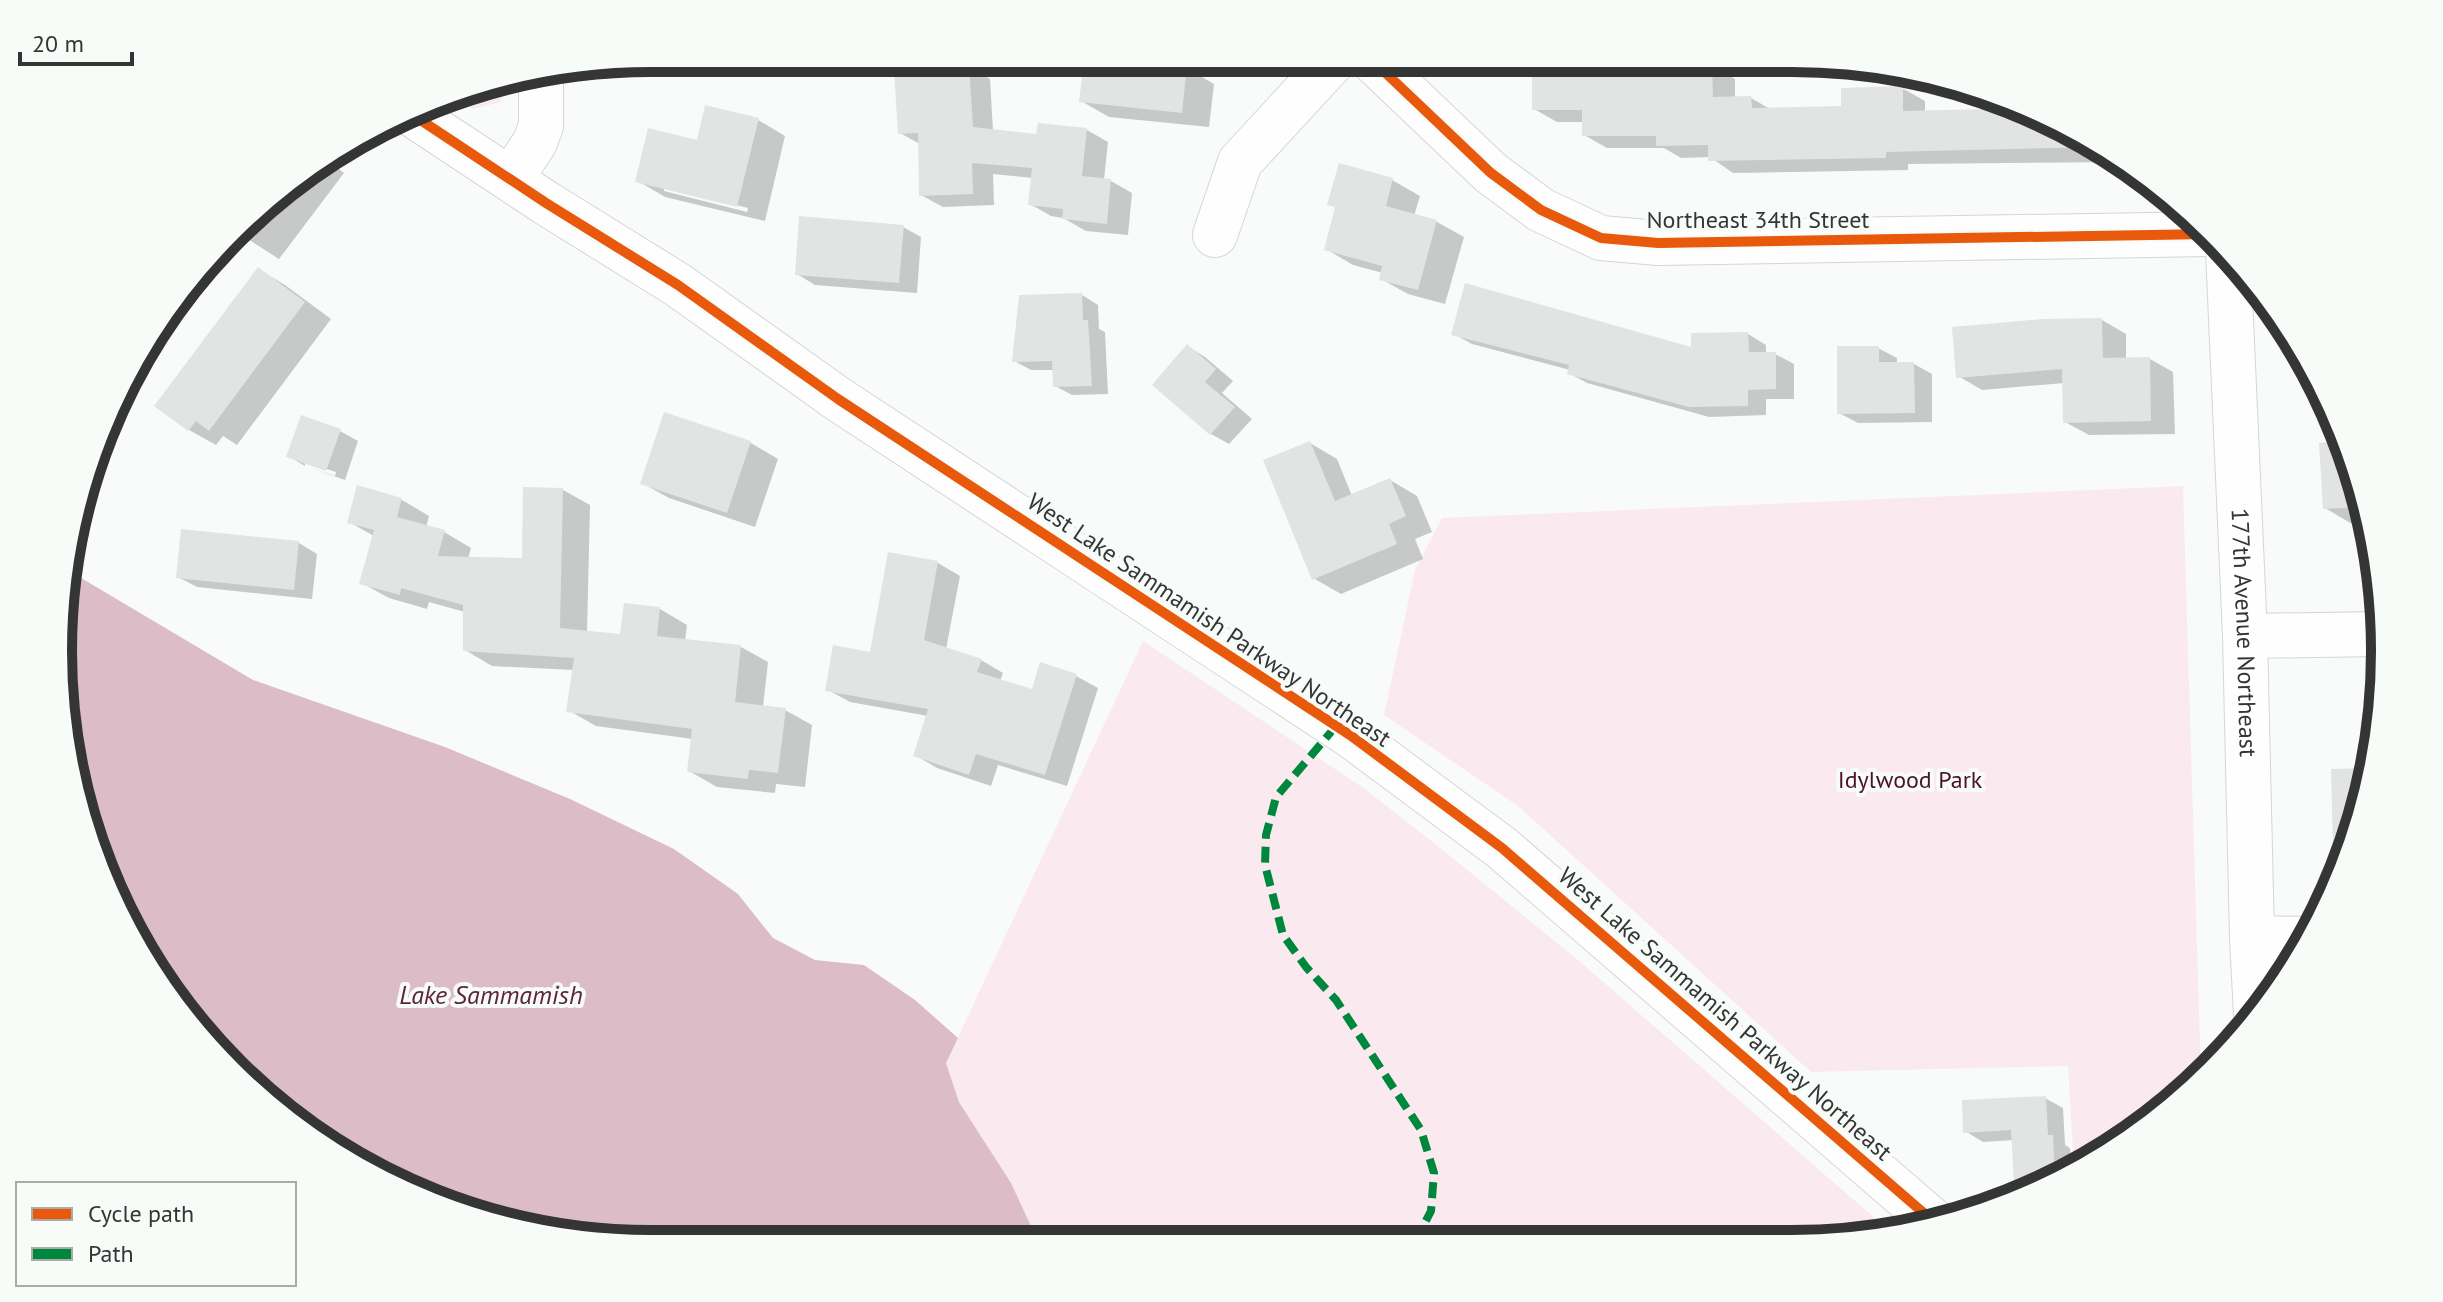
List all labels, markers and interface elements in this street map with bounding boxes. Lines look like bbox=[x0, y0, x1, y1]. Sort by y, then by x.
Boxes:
scale bar bbox=[20, 16, 132, 66]
text: 20 m bbox=[32, 28, 84, 59]
street label: Northeast 34th Street bbox=[1646, 204, 1870, 235]
street label: West Lake Sammamish Parkway Northeast bbox=[1021, 486, 1397, 753]
street label: 177th Avenue Northeast bbox=[2224, 508, 2264, 757]
park label: Idylwood Park bbox=[1838, 764, 1983, 795]
street label: West Lake Sammamish Parkway Northeast bbox=[1552, 860, 1899, 1167]
water label: Lake Sammamish bbox=[399, 978, 583, 1011]
legend bbox=[16, 1182, 296, 1286]
text: Cycle path bbox=[88, 1198, 194, 1229]
text: Path bbox=[88, 1238, 134, 1269]

